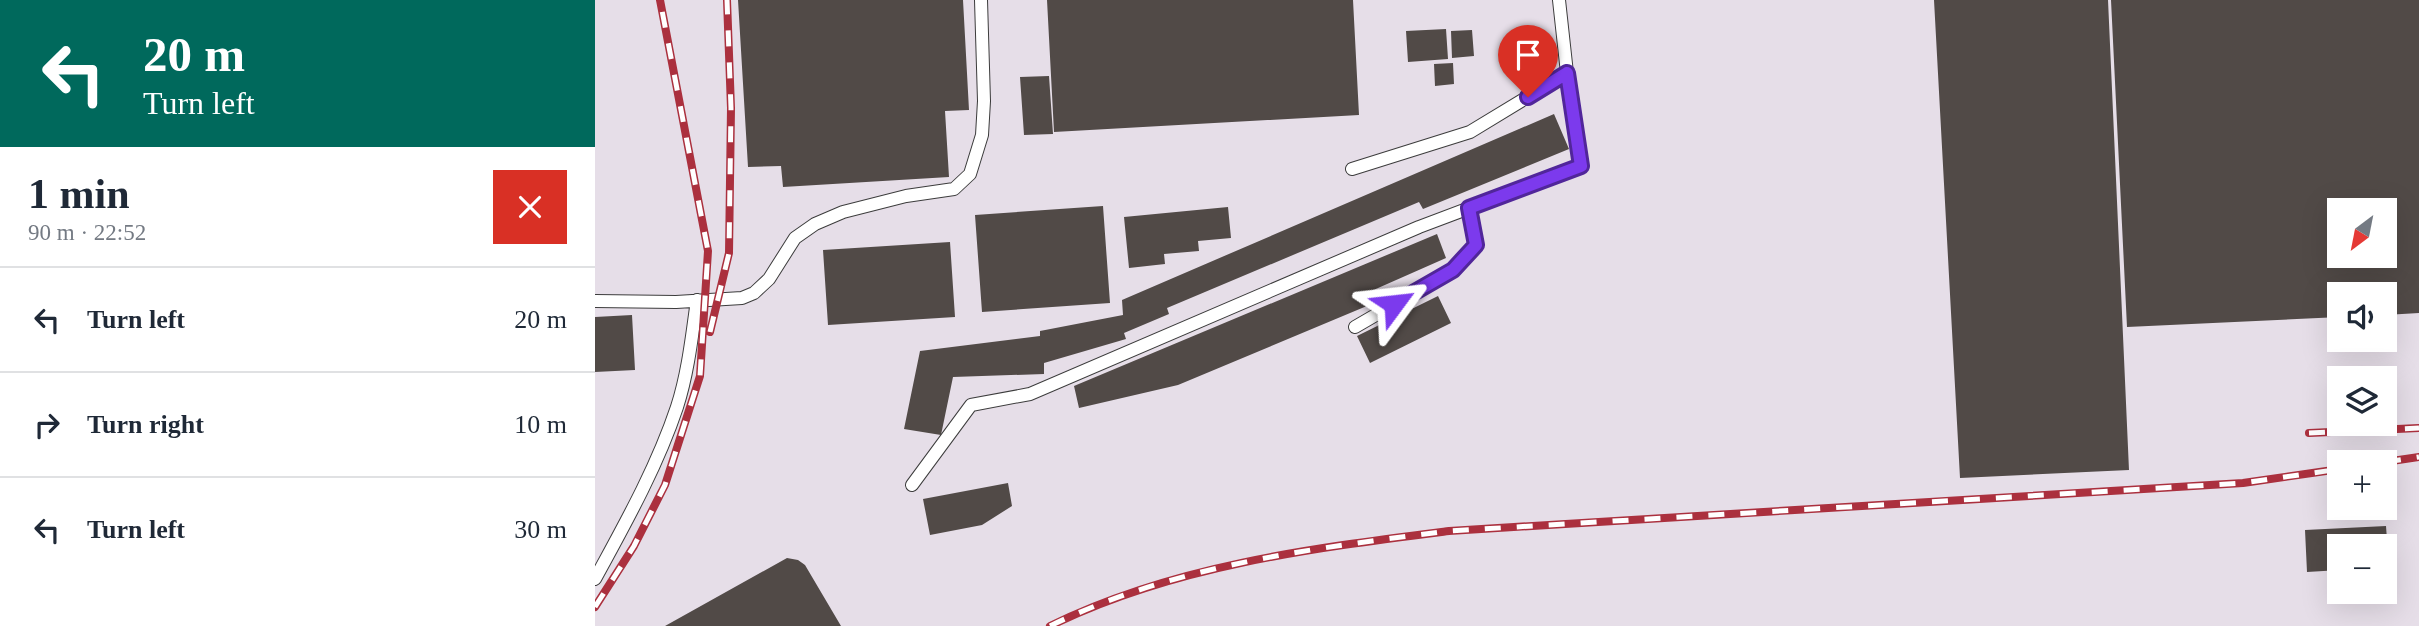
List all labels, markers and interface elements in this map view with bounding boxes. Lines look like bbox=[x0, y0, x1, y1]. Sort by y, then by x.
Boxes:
pin bbox=[1498, 25, 1558, 97]
text: 20 m bbox=[143, 27, 245, 82]
icon: left bbox=[28, 28, 119, 119]
icon: arrive bbox=[1509, 36, 1547, 74]
text: Turn left bbox=[143, 85, 255, 121]
button: close bbox=[493, 170, 567, 244]
text: 1 min bbox=[28, 171, 130, 217]
north arrow bbox=[2327, 198, 2397, 268]
map controls bbox=[2327, 198, 2397, 604]
text: 90 m · 22:52 bbox=[28, 220, 146, 245]
position arrow bbox=[1357, 267, 1431, 341]
button: sound bbox=[2327, 282, 2397, 352]
icon: left bbox=[28, 301, 66, 339]
text: Turn left bbox=[87, 305, 185, 334]
text: 20 m bbox=[514, 305, 567, 334]
button: layers bbox=[2327, 366, 2397, 436]
icon: right bbox=[28, 406, 66, 444]
text: Turn right bbox=[87, 410, 204, 439]
text: 10 m bbox=[514, 410, 567, 439]
button: + bbox=[2327, 450, 2397, 520]
icon: left bbox=[28, 511, 66, 549]
text: Turn left bbox=[87, 515, 185, 544]
text: 30 m bbox=[514, 515, 567, 544]
button: − bbox=[2327, 534, 2397, 604]

